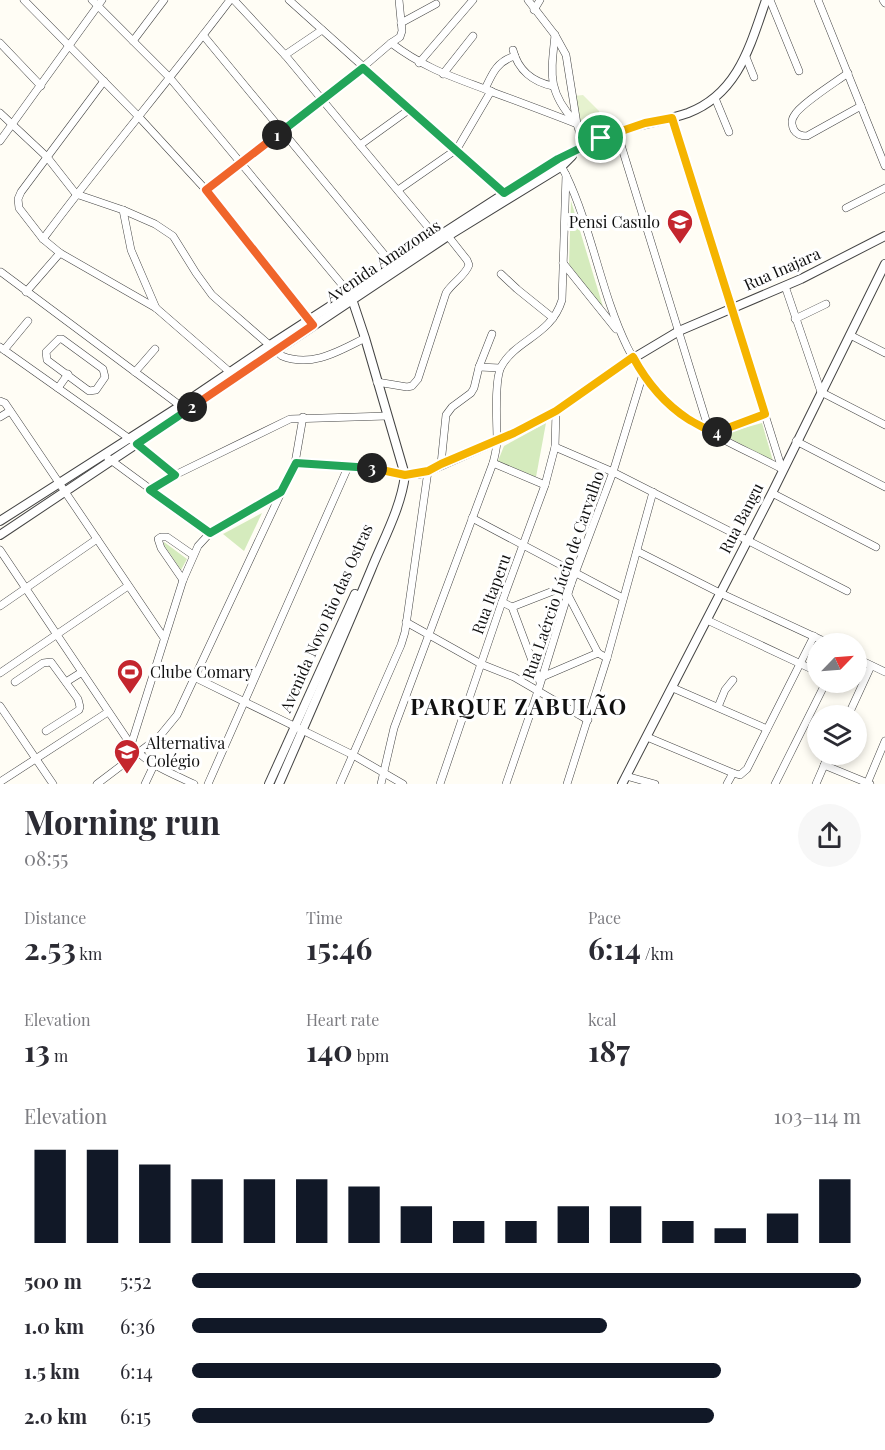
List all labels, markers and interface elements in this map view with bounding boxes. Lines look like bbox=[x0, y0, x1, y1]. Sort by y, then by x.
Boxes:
pin bbox=[575, 112, 626, 163]
pin: 1 bbox=[262, 120, 292, 150]
icon: arrive bbox=[584, 121, 617, 154]
text: 1 bbox=[274, 124, 280, 145]
school or university icon: Pensi Casulo bbox=[665, 207, 695, 245]
place label: Pensi Casulo bbox=[569, 211, 660, 232]
street label: Avenida Amazonas bbox=[321, 214, 444, 307]
street label: Rua Inajara bbox=[740, 242, 823, 295]
pin: 2 bbox=[177, 392, 207, 422]
text: 2 bbox=[188, 396, 196, 417]
pin: 4 bbox=[702, 417, 732, 447]
text: 4 bbox=[713, 421, 721, 442]
pin: 3 bbox=[357, 453, 387, 483]
text: 3 bbox=[368, 457, 376, 478]
street label: Rua Laércio Lúcio de Carvalho bbox=[517, 468, 608, 682]
street label: Rua Bangu bbox=[714, 479, 767, 557]
street label: Avenida Novo Rio das Ostras bbox=[274, 520, 377, 716]
street label: Rua Itaperu bbox=[466, 551, 515, 637]
north arrow bbox=[807, 633, 867, 693]
map controls bbox=[807, 633, 867, 765]
sports icon: Clube Comary bbox=[115, 657, 145, 695]
place label: Clube Comary bbox=[150, 661, 253, 682]
district label: PARQUE ZABULÃO bbox=[410, 691, 628, 721]
button: layers bbox=[807, 705, 867, 765]
place label: Alternativa Colégio bbox=[145, 732, 225, 771]
school or university icon: Alternativa Colégio bbox=[112, 737, 142, 775]
text: Morning run bbox=[24, 799, 220, 843]
button: share bbox=[798, 804, 861, 867]
text: 08:55 bbox=[24, 844, 68, 871]
text: Distance bbox=[24, 907, 86, 928]
text: Time bbox=[306, 907, 343, 928]
text: Pace bbox=[588, 907, 621, 928]
text: 2.53 bbox=[24, 928, 76, 968]
text: 15:46 bbox=[306, 928, 372, 968]
text: 6:14 bbox=[588, 928, 641, 968]
text: km bbox=[76, 943, 102, 964]
text: /km bbox=[641, 943, 674, 964]
text: Elevation bbox=[24, 1009, 91, 1030]
text: Heart rate bbox=[306, 1009, 379, 1030]
text: kcal bbox=[588, 1009, 617, 1030]
text: 13 bbox=[24, 1030, 50, 1070]
text: 140 bbox=[306, 1030, 353, 1070]
text: 187 bbox=[588, 1030, 630, 1070]
text: m bbox=[50, 1045, 68, 1066]
text: bpm bbox=[353, 1045, 389, 1066]
text: Elevation bbox=[24, 1102, 107, 1129]
text: 103–114 m bbox=[774, 1102, 861, 1129]
text: 500 m bbox=[24, 1267, 82, 1294]
text: 5:52 bbox=[120, 1267, 152, 1294]
text: 1.0 km bbox=[24, 1312, 84, 1339]
text: 6:36 bbox=[120, 1312, 155, 1339]
text: 1.5 km bbox=[24, 1357, 80, 1384]
text: 6:14 bbox=[120, 1357, 153, 1384]
text: 2.0 km bbox=[24, 1402, 87, 1429]
text: 6:15 bbox=[120, 1402, 151, 1429]

